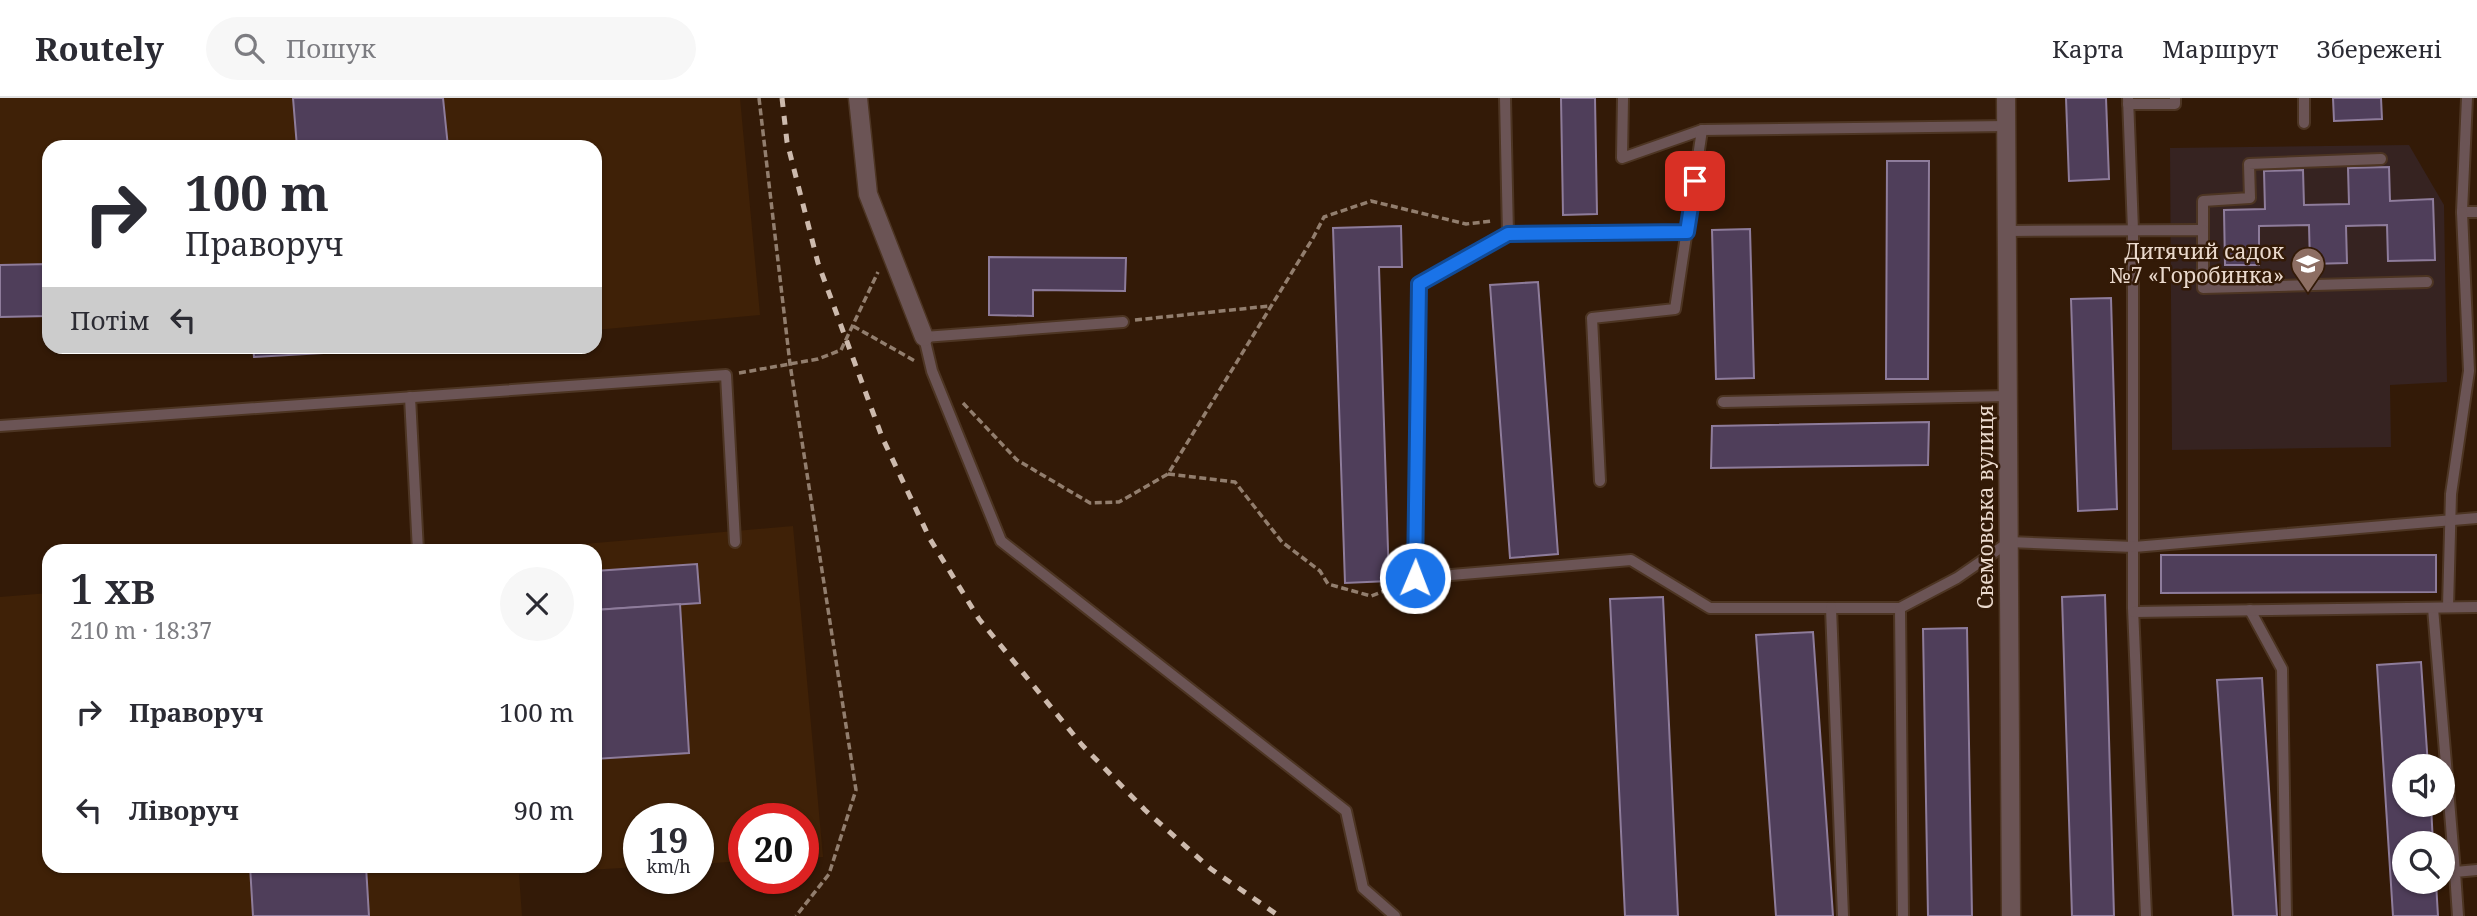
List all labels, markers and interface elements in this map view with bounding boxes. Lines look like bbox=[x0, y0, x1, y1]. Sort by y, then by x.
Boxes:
search box bbox=[206, 17, 696, 80]
text: Routely bbox=[35, 26, 164, 71]
icon: search bbox=[230, 29, 268, 67]
text: Пошук bbox=[286, 30, 376, 66]
text: Карта bbox=[2052, 32, 2124, 65]
text: Маршрут bbox=[2162, 32, 2278, 65]
text: Збережені bbox=[2316, 32, 2442, 65]
pin bbox=[1665, 151, 1725, 211]
text: 100 m bbox=[185, 159, 329, 225]
icon: arrive bbox=[1676, 162, 1714, 200]
icon: right bbox=[70, 168, 161, 259]
text: Праворуч bbox=[185, 222, 344, 265]
place label: Дитячий садок №7 «Горобинка» bbox=[2109, 237, 2285, 289]
school or university icon: Дитячий садок №7 «Горобинка» bbox=[2289, 245, 2327, 294]
icon: left bbox=[164, 301, 202, 339]
text: Потім bbox=[70, 302, 150, 338]
street label: Свемовська вулиця bbox=[1971, 405, 1999, 609]
position arrow bbox=[1378, 541, 1452, 615]
text: 1 хв bbox=[70, 559, 155, 616]
button: close bbox=[500, 567, 574, 641]
text: 210 m · 18:37 bbox=[70, 614, 212, 646]
icon: right bbox=[70, 693, 108, 731]
text: Праворуч bbox=[129, 694, 263, 730]
text: 100 m bbox=[499, 694, 574, 730]
map controls bbox=[2392, 754, 2455, 894]
button: sound bbox=[2392, 754, 2455, 817]
icon: left bbox=[70, 791, 108, 829]
text: Ліворуч bbox=[129, 792, 239, 828]
text: 90 m bbox=[514, 792, 574, 828]
speed limit sign: 20 bbox=[728, 803, 819, 894]
text: 19 bbox=[649, 816, 688, 863]
button: search bbox=[2392, 831, 2455, 894]
text: km/h bbox=[646, 854, 691, 878]

